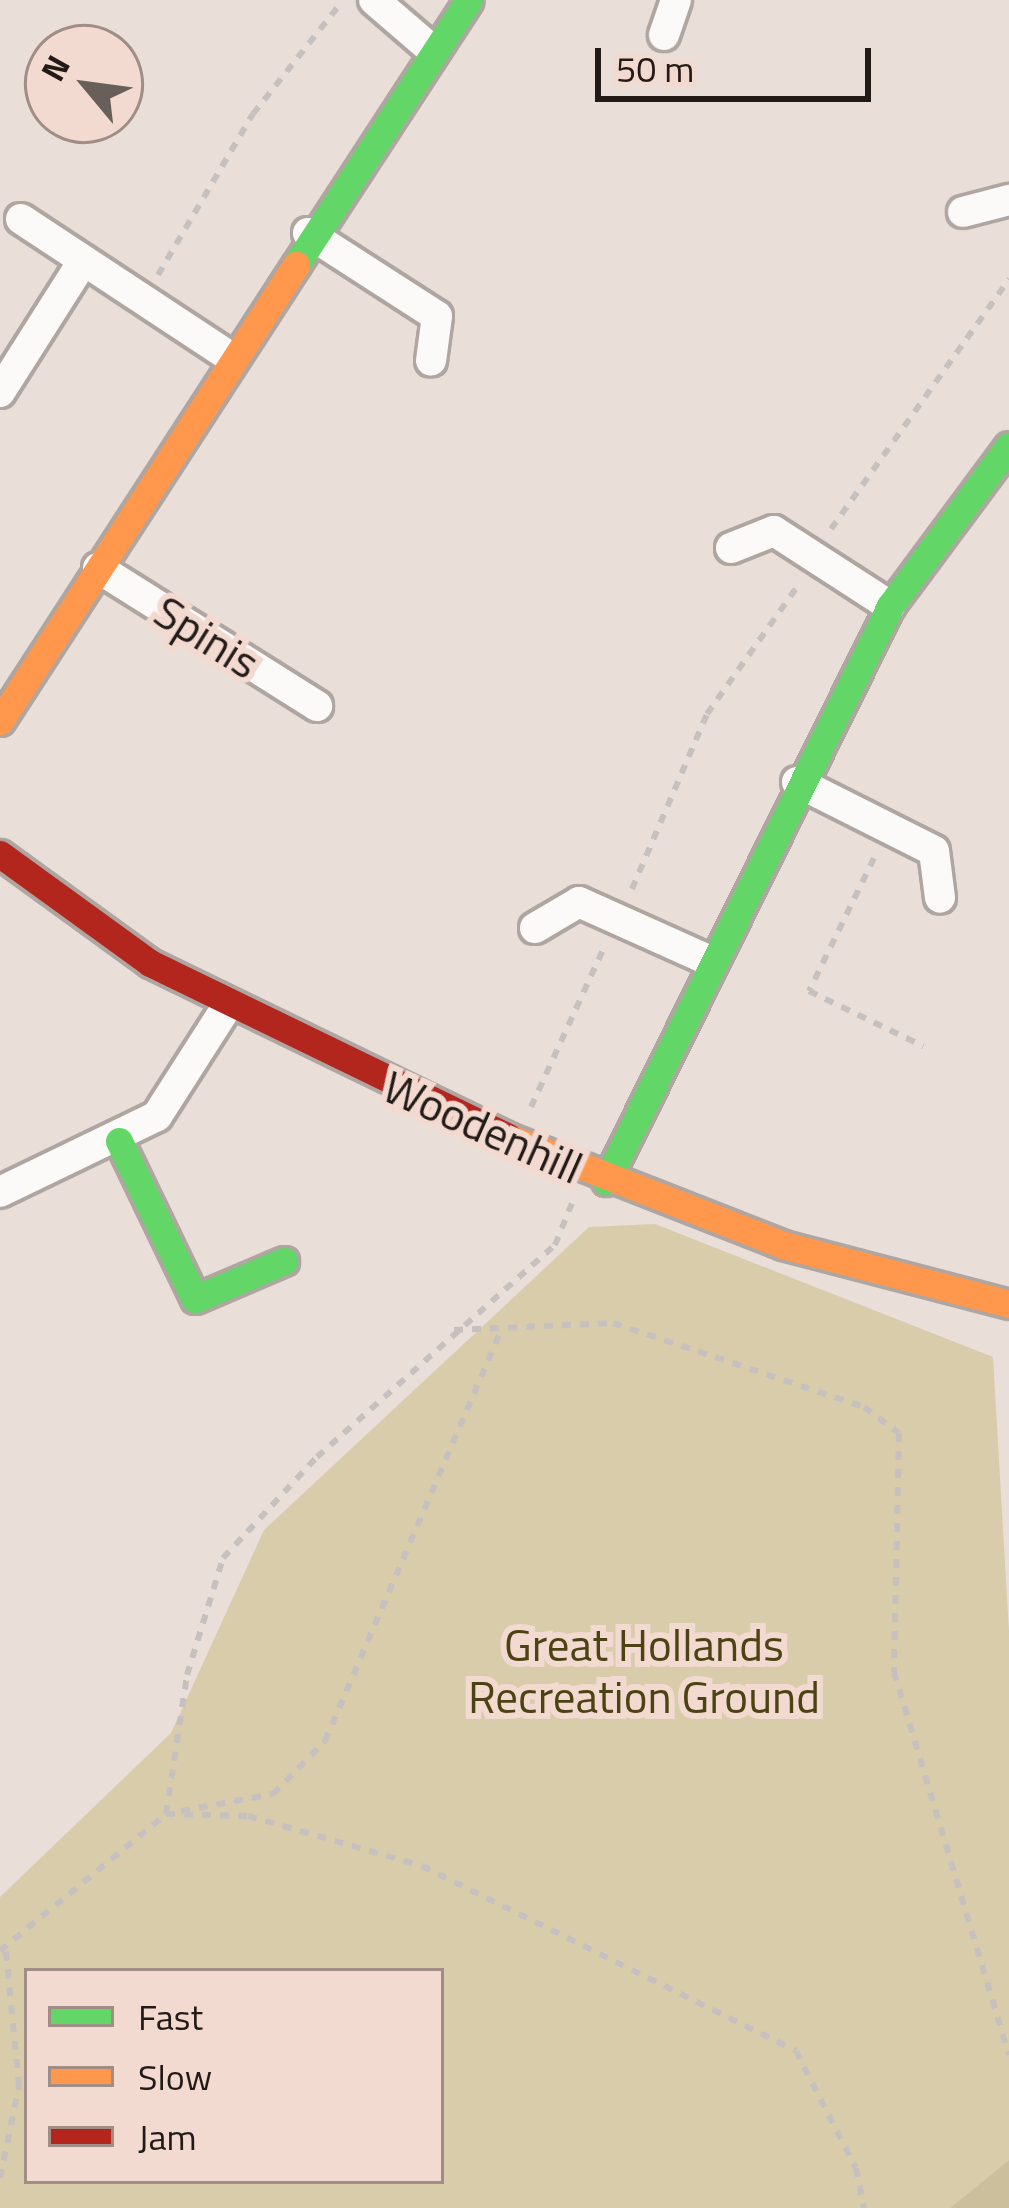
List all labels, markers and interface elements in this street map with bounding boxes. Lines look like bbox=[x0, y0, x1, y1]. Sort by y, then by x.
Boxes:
north arrow bbox=[24, 24, 144, 144]
scale bar bbox=[601, 24, 877, 98]
text: 50 m bbox=[616, 41, 694, 96]
text: N bbox=[28, 46, 83, 90]
street label: Spinis bbox=[145, 584, 269, 690]
street label: Woodenhill bbox=[375, 1059, 591, 1195]
park label: Great Hollands Recreation Ground bbox=[468, 1618, 820, 1724]
legend bbox=[24, 1968, 444, 2184]
text: Fast bbox=[138, 1989, 203, 2044]
text: Slow bbox=[138, 2049, 212, 2104]
text: Jam bbox=[138, 2109, 197, 2164]

